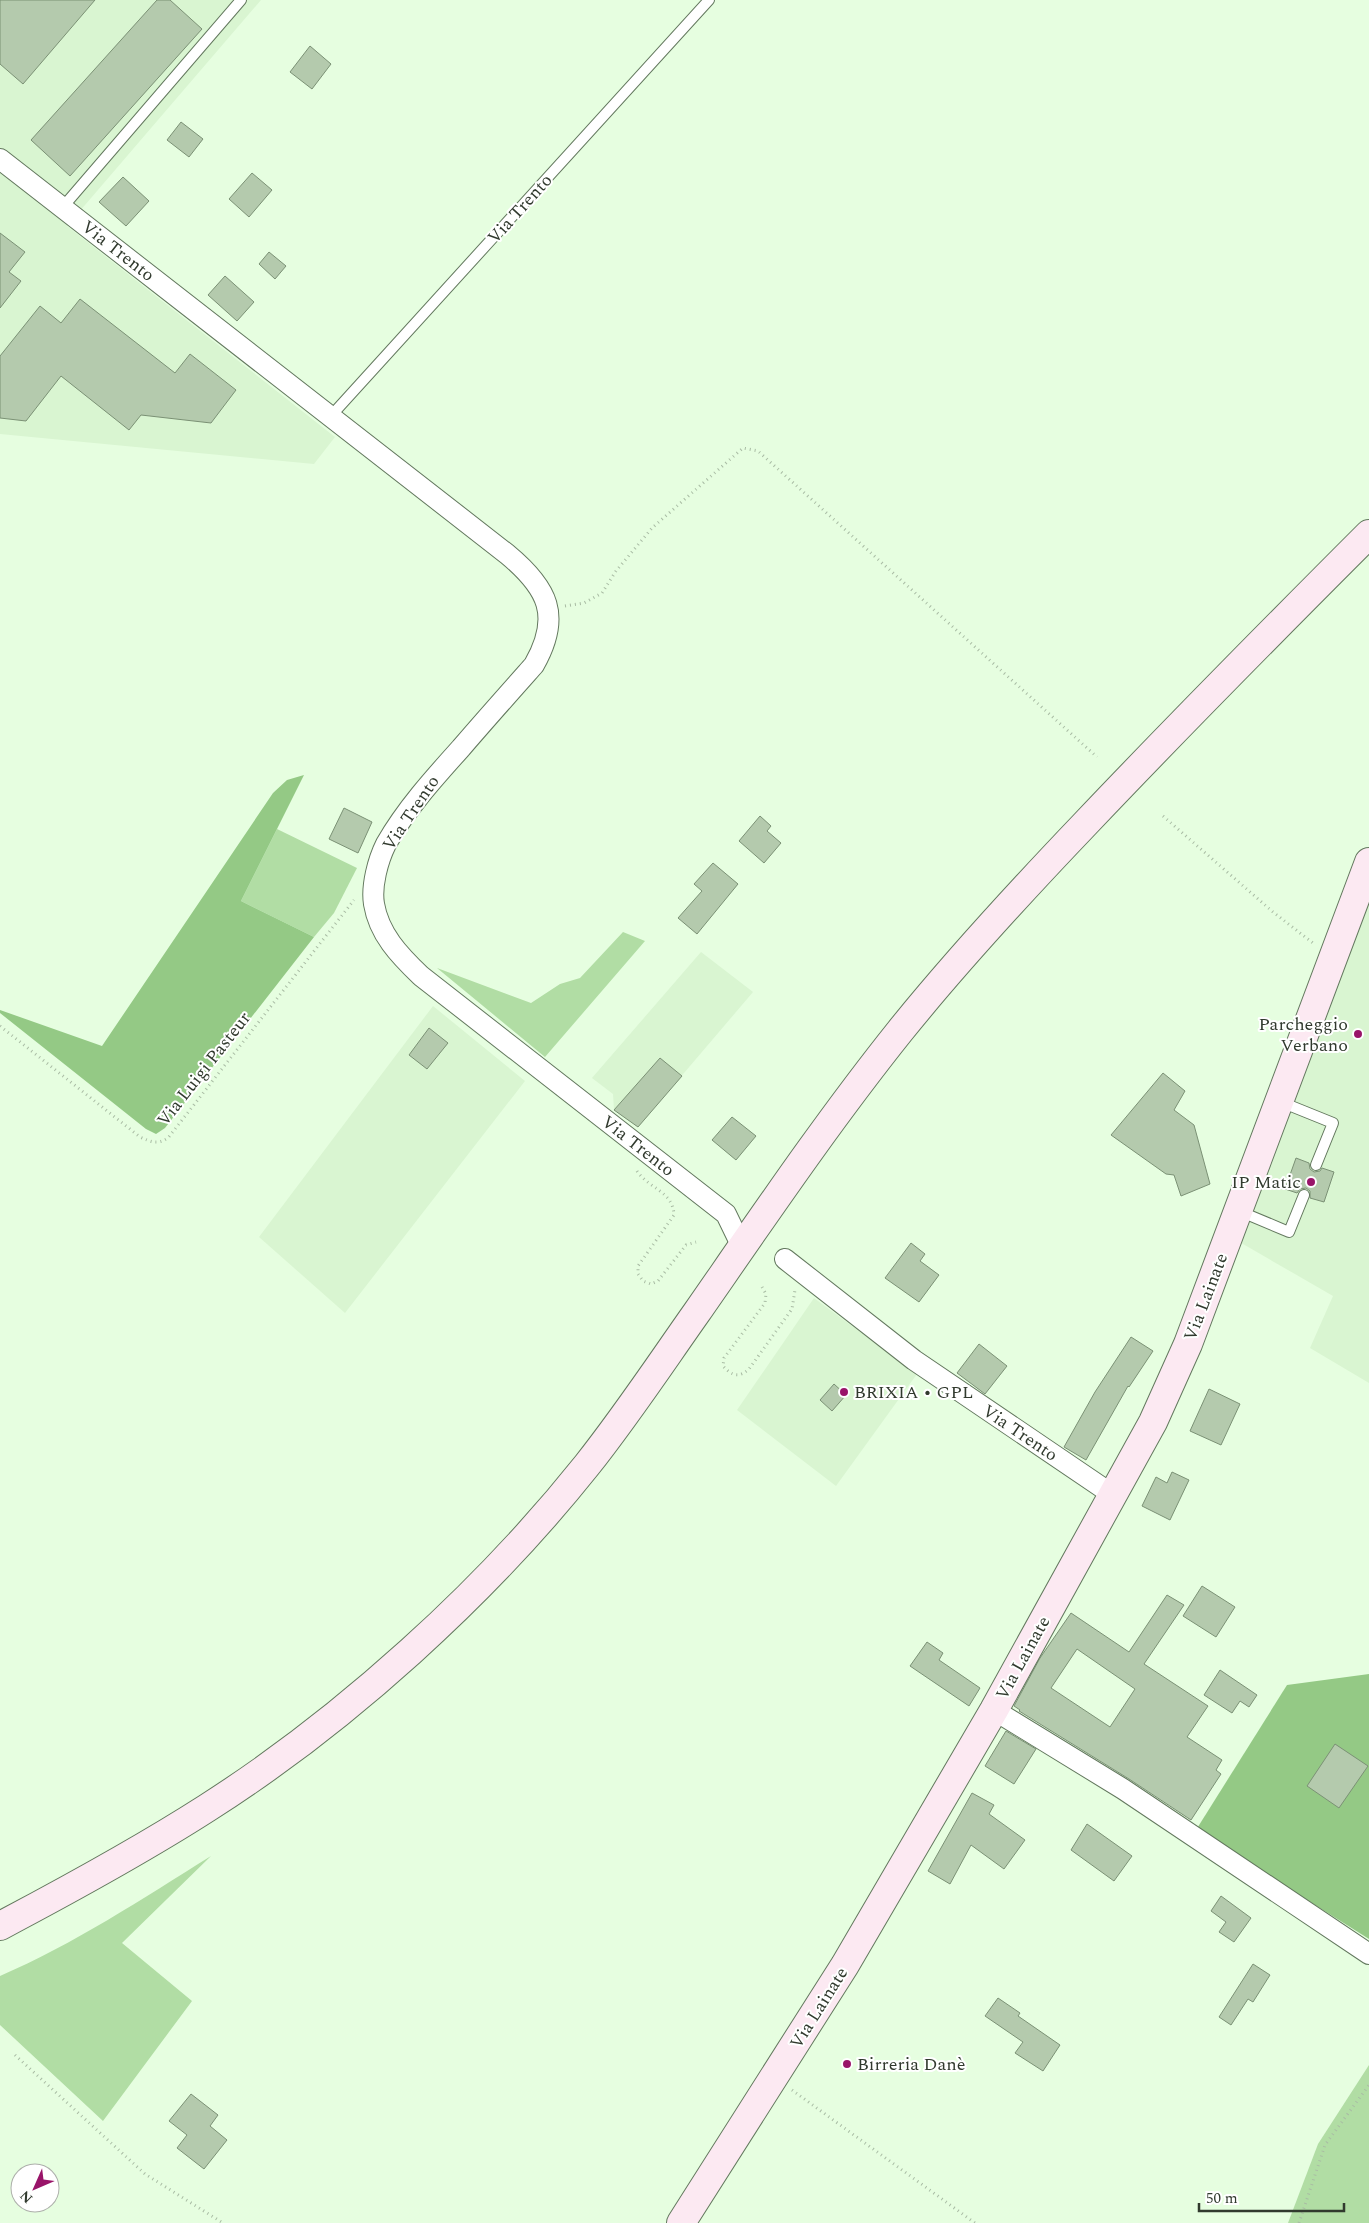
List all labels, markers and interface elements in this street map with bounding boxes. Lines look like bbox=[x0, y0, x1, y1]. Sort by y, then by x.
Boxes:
street label: Via Trento bbox=[481, 168, 559, 250]
street label: Via Trento bbox=[76, 214, 160, 288]
street label: Via Trento bbox=[376, 770, 446, 856]
street label: Via Luigi Pasteur bbox=[151, 1006, 257, 1132]
place label: Parcheggio Verbano bbox=[1258, 1011, 1348, 1059]
marker: Parcheggio Verbano bbox=[1352, 1028, 1364, 1040]
street label: Via Trento bbox=[596, 1109, 680, 1183]
place label: IP Matic bbox=[1231, 1169, 1301, 1196]
marker: IP Matic bbox=[1305, 1176, 1317, 1188]
street label: Via Lainate bbox=[1177, 1249, 1235, 1345]
place label: BRIXIA • GPL bbox=[854, 1379, 973, 1406]
marker: BRIXIA • GPL bbox=[838, 1386, 850, 1398]
street label: Via Trento bbox=[977, 1398, 1063, 1468]
street label: Via Lainate bbox=[989, 1611, 1057, 1705]
street label: Via Lainate bbox=[783, 1962, 855, 2054]
place label: Birreria Danè bbox=[857, 2051, 966, 2078]
marker: Birreria Danè bbox=[841, 2058, 853, 2070]
north arrow bbox=[10, 2163, 60, 2213]
scale bar bbox=[1199, 2180, 1344, 2212]
text: N bbox=[15, 2185, 38, 2208]
text: 50 m bbox=[1206, 2187, 1238, 2210]

